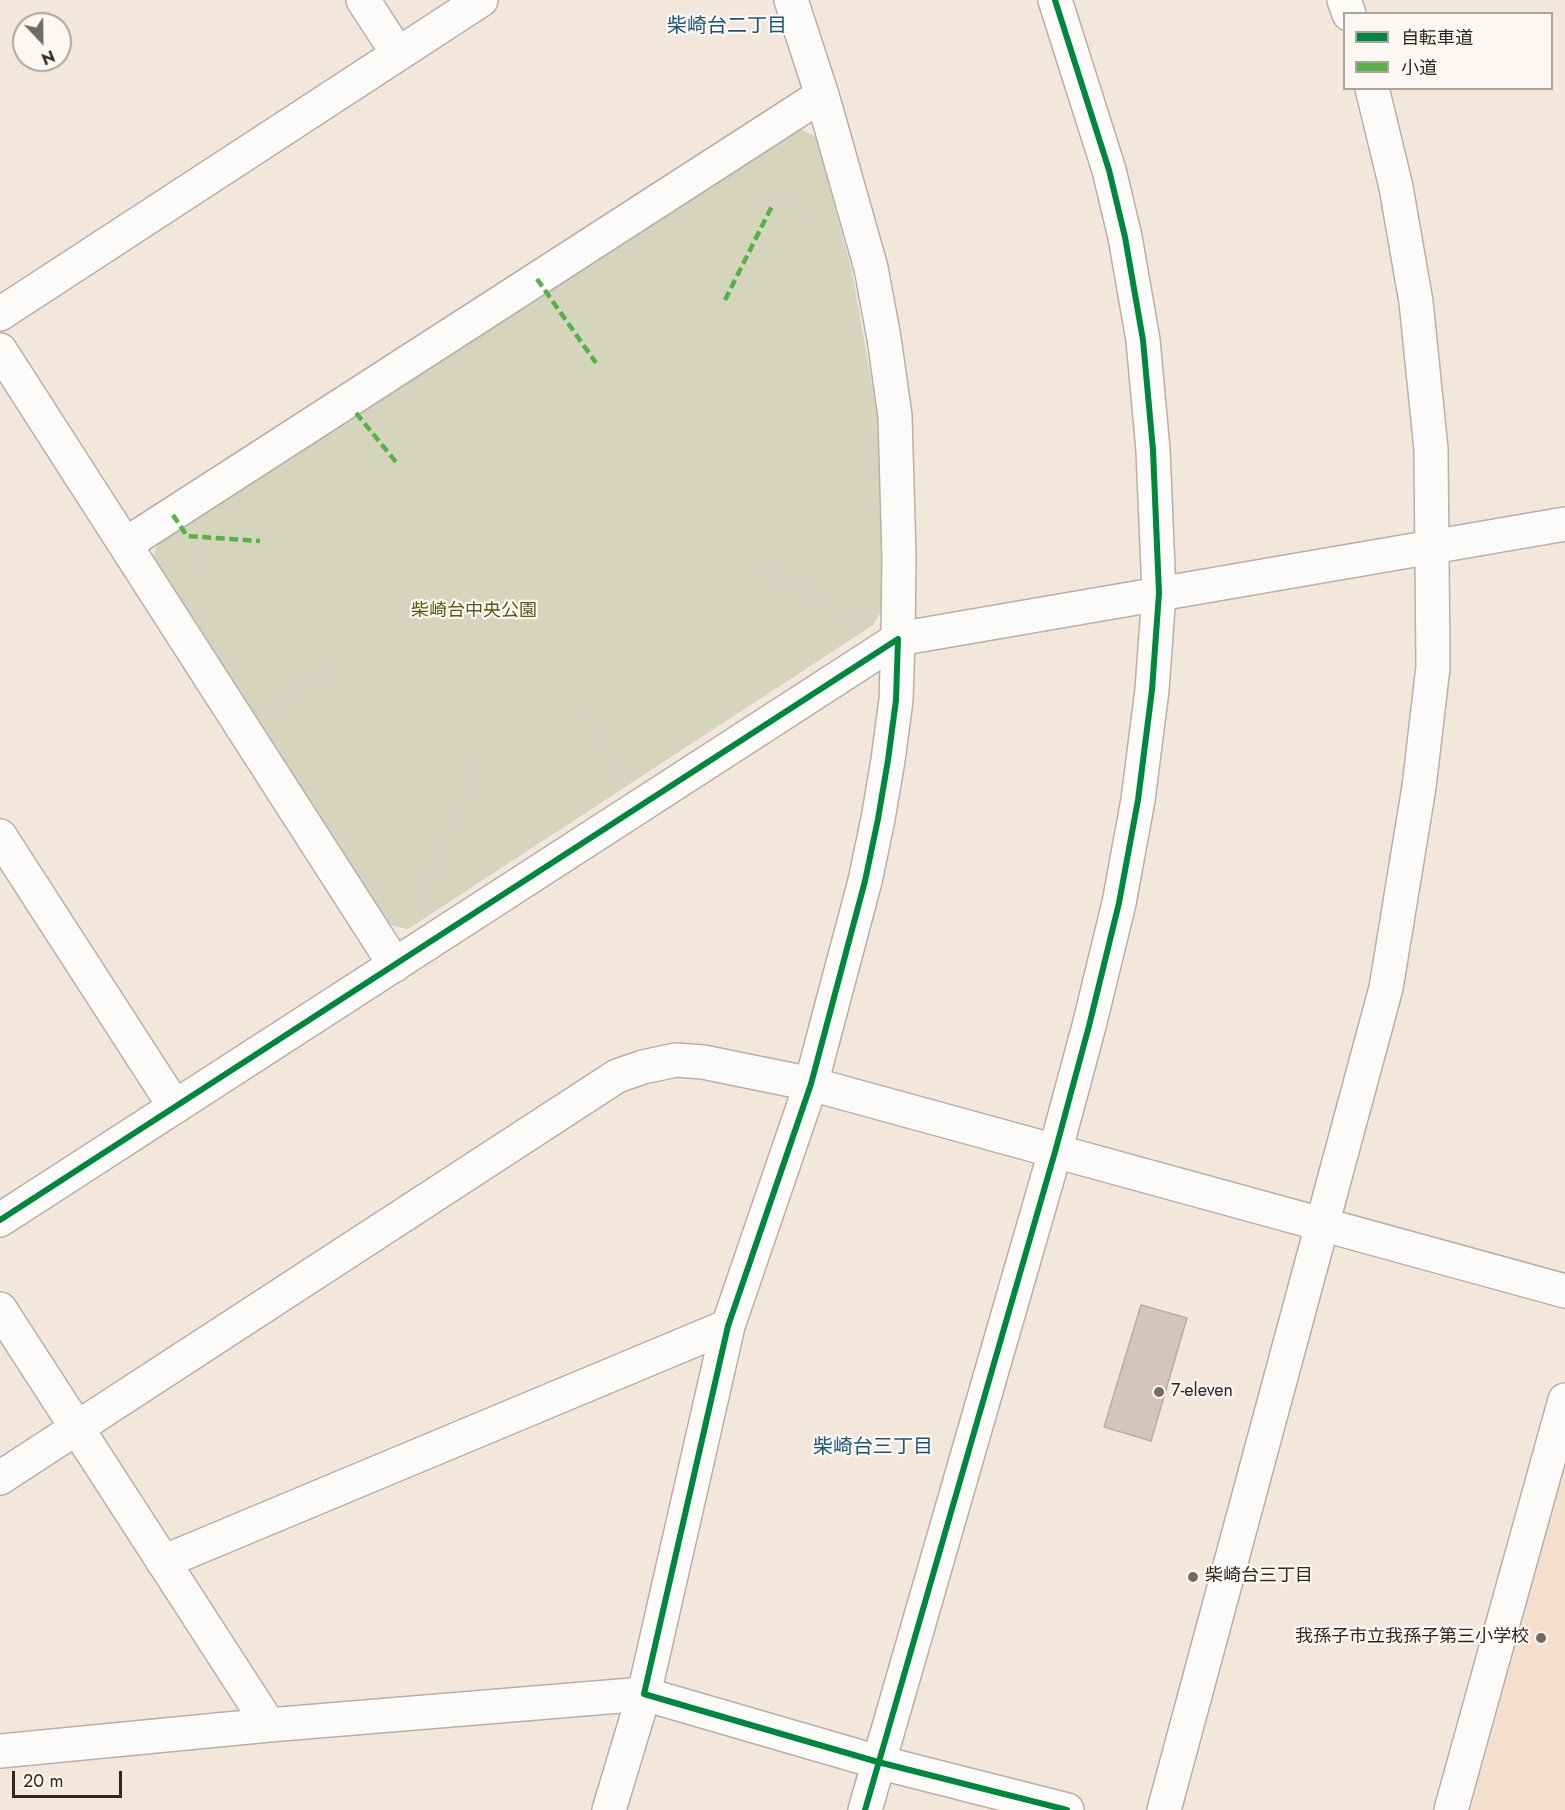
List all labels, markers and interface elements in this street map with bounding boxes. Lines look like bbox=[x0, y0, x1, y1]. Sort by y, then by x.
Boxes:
north arrow bbox=[12, 12, 72, 72]
legend bbox=[1343, 12, 1553, 90]
district label: 柴崎台二丁目 bbox=[667, 15, 787, 39]
text: 自転車道 bbox=[1401, 25, 1473, 51]
text: N bbox=[38, 44, 58, 70]
text: 小道 bbox=[1401, 55, 1437, 81]
park label: 柴崎台中央公園 bbox=[411, 601, 537, 623]
place label: 7-eleven bbox=[1171, 1381, 1233, 1403]
marker: 7-eleven bbox=[1152, 1385, 1166, 1399]
district label: 柴崎台三丁目 bbox=[813, 1436, 933, 1460]
place label: 柴崎台三丁目 bbox=[1205, 1566, 1313, 1588]
marker: 柴崎台三丁目 bbox=[1186, 1570, 1200, 1584]
place label: 我孫子市立我孫子第三小学校 bbox=[1295, 1627, 1529, 1649]
marker: 我孫子市立我孫子第三小学校 bbox=[1534, 1631, 1548, 1645]
scale bar bbox=[15, 1759, 124, 1797]
text: 20 m bbox=[23, 1768, 63, 1794]

